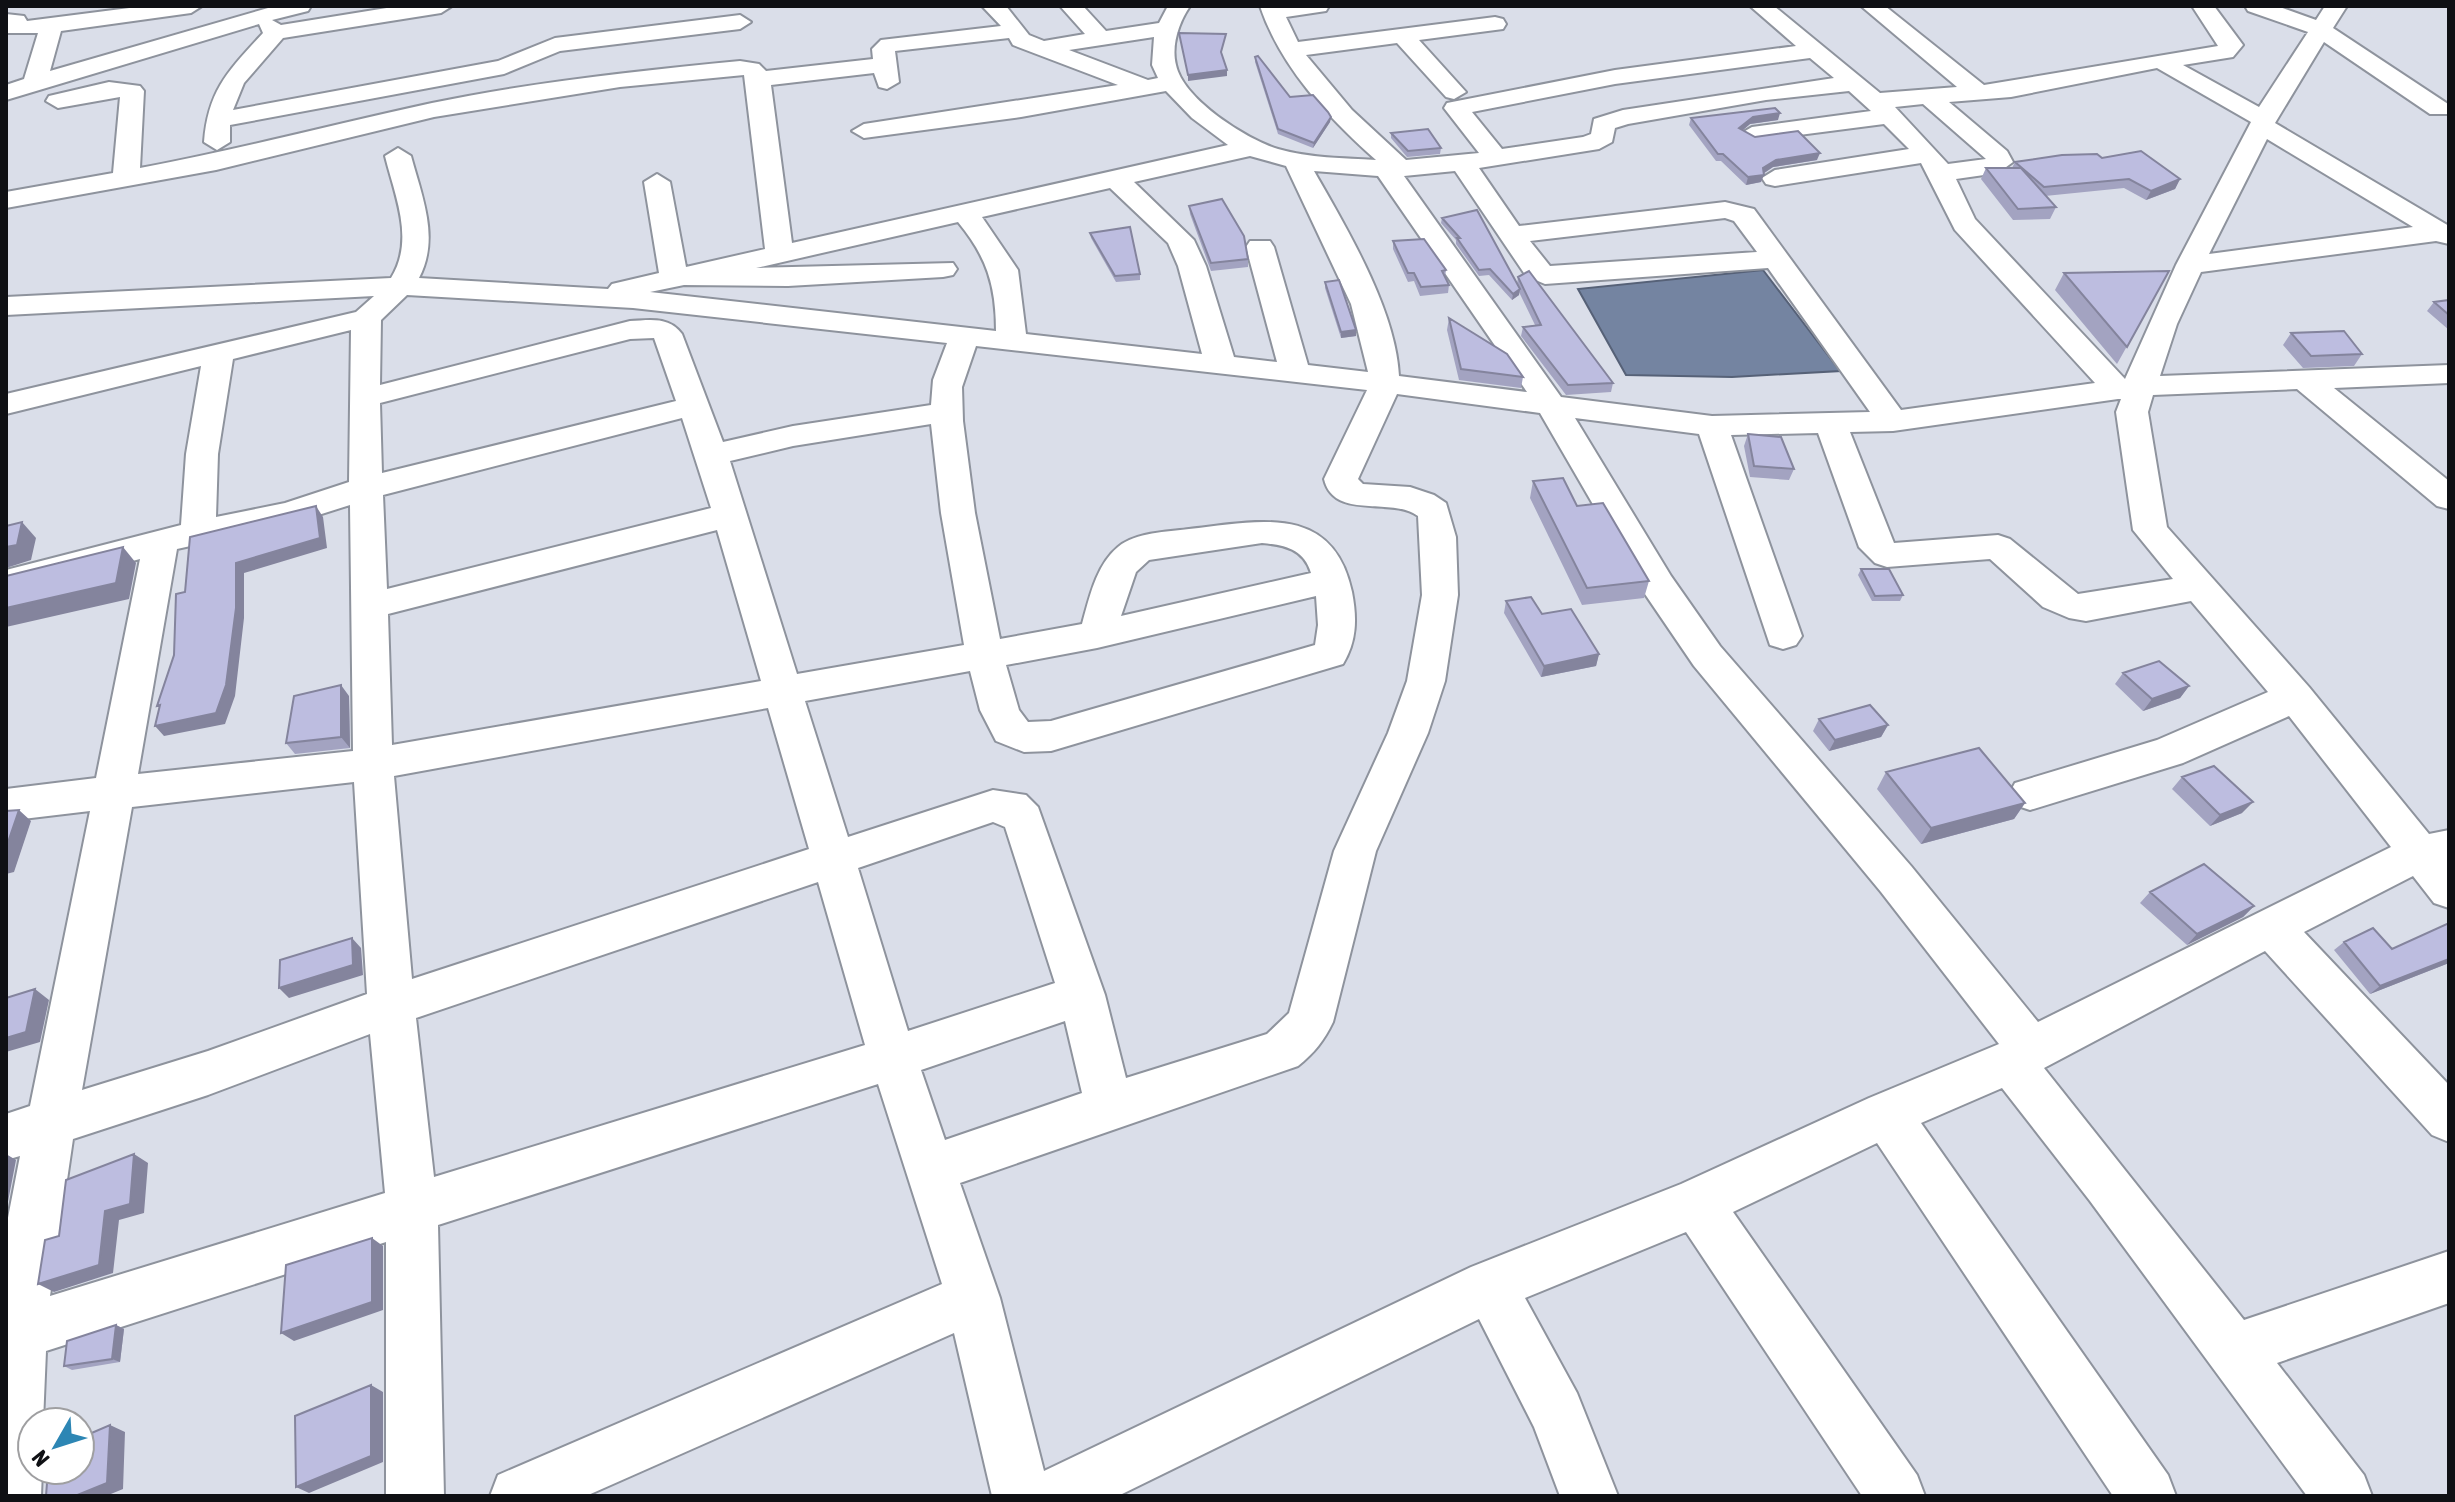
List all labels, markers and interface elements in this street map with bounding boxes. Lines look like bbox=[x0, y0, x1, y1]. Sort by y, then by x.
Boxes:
north arrow bbox=[16, 1406, 96, 1486]
text: N bbox=[26, 1445, 55, 1472]

